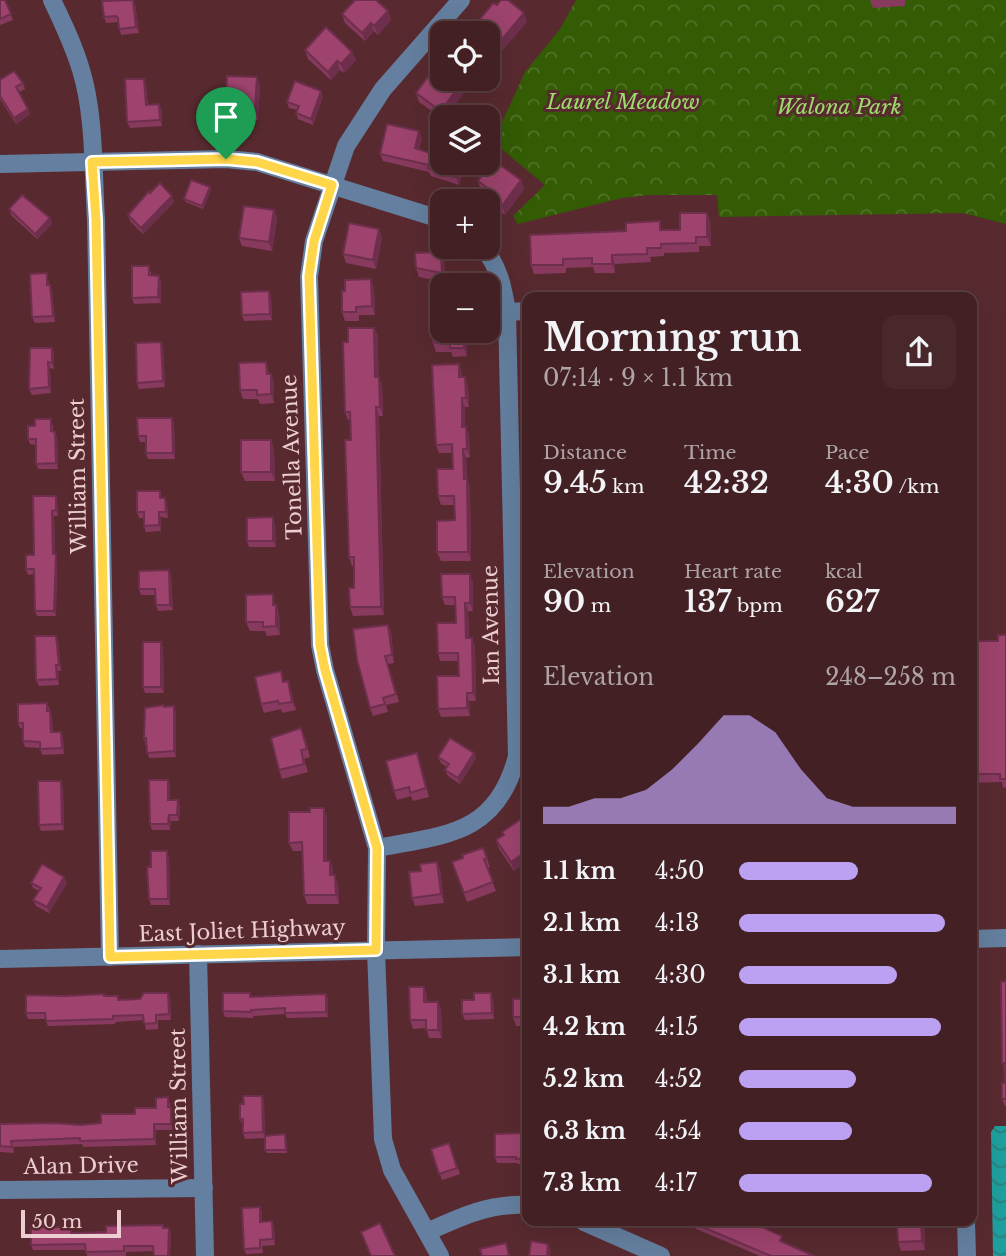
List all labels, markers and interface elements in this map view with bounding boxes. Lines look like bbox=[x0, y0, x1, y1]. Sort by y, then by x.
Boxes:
map controls bbox=[430, 21, 500, 343]
button: locate bbox=[430, 21, 500, 91]
pin bbox=[196, 87, 256, 159]
park label: Laurel Meadow bbox=[545, 89, 700, 115]
park label: Walona Park bbox=[776, 94, 902, 120]
icon: arrive bbox=[207, 98, 245, 136]
button: layers bbox=[430, 105, 500, 175]
button: + bbox=[430, 189, 500, 259]
button: − bbox=[430, 273, 500, 343]
text: Morning run bbox=[543, 314, 802, 361]
button: share bbox=[882, 315, 956, 389]
text: 07:14 · 9 × 1.1 km bbox=[543, 364, 733, 392]
street label: Tonella Avenue bbox=[276, 374, 308, 540]
street label: William Street bbox=[64, 398, 92, 555]
text: Distance bbox=[543, 441, 627, 464]
text: Time bbox=[684, 441, 736, 464]
text: Pace bbox=[825, 441, 869, 464]
text: 9.45 bbox=[543, 464, 607, 501]
text: 42:32 bbox=[684, 464, 769, 501]
text: 4:30 bbox=[825, 464, 894, 501]
text: km bbox=[607, 475, 644, 498]
text: /km bbox=[894, 475, 939, 498]
text: Elevation bbox=[543, 560, 635, 583]
text: Heart rate bbox=[684, 560, 782, 583]
text: kcal bbox=[825, 560, 863, 583]
street label: Ian Avenue bbox=[477, 565, 505, 685]
text: 90 bbox=[543, 583, 585, 620]
text: 137 bbox=[684, 583, 731, 620]
text: 627 bbox=[825, 583, 879, 620]
text: m bbox=[585, 594, 611, 617]
text: bpm bbox=[731, 594, 783, 617]
text: Elevation bbox=[543, 663, 654, 691]
text: 248–258 m bbox=[825, 663, 956, 691]
text: 1.1 km bbox=[543, 857, 616, 885]
text: 4:50 bbox=[655, 857, 705, 885]
text: 2.1 km bbox=[543, 909, 621, 937]
text: 4:13 bbox=[655, 909, 699, 937]
street label: East Joliet Highway bbox=[138, 914, 347, 948]
text: 3.1 km bbox=[543, 961, 621, 989]
text: 4:30 bbox=[655, 961, 706, 989]
text: 4.2 km bbox=[543, 1013, 626, 1041]
text: 4:15 bbox=[655, 1013, 698, 1041]
street label: William Street bbox=[165, 1028, 193, 1185]
text: 5.2 km bbox=[543, 1065, 624, 1093]
text: 4:52 bbox=[655, 1065, 702, 1093]
text: 6.3 km bbox=[543, 1117, 626, 1145]
text: 4:54 bbox=[655, 1117, 702, 1145]
street label: Alan Drive bbox=[22, 1152, 139, 1180]
text: 7.3 km bbox=[543, 1169, 621, 1197]
text: 4:17 bbox=[655, 1169, 697, 1197]
scale bar bbox=[21, 1207, 121, 1239]
text: 50 m bbox=[32, 1210, 82, 1233]

